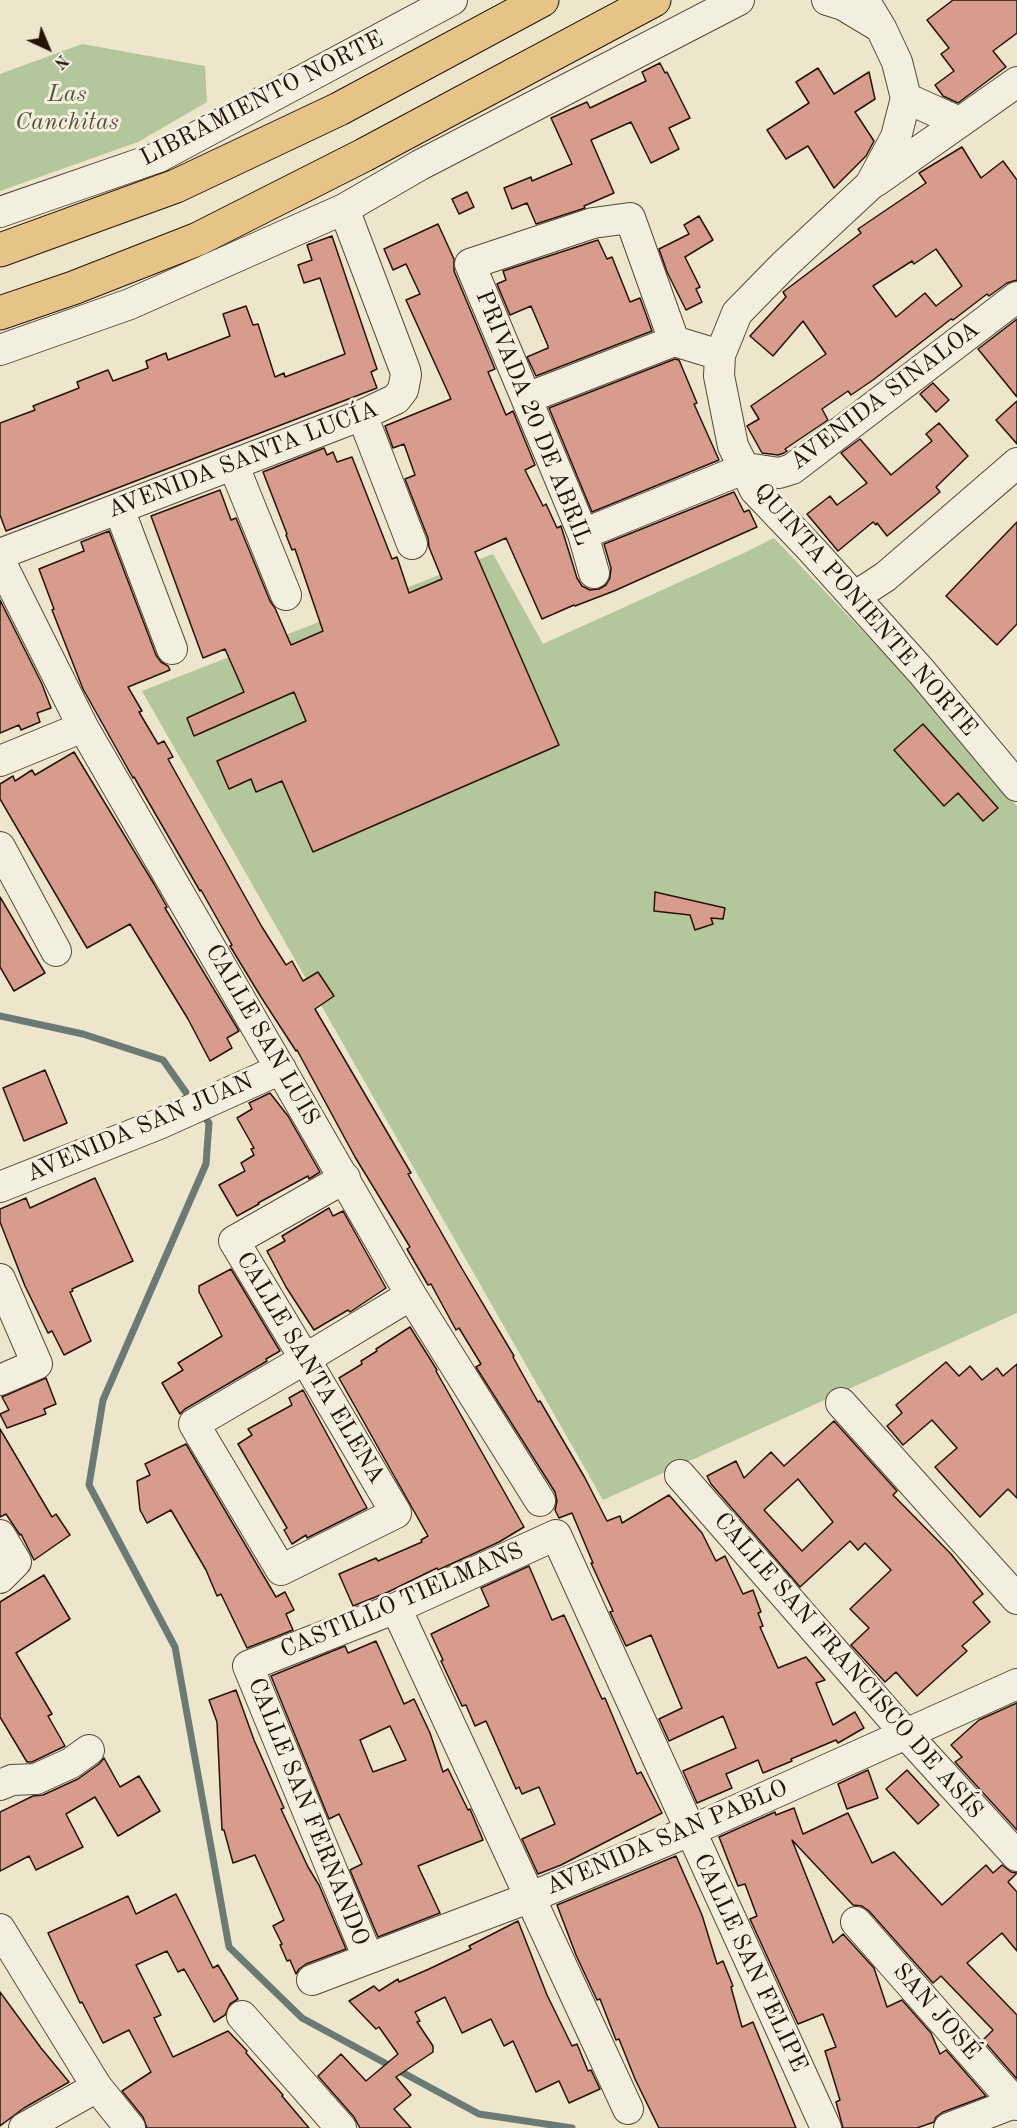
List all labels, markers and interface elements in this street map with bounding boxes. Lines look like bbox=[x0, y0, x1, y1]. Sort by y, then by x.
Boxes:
north arrow bbox=[18, 18, 78, 78]
street label: LIBRAMIENTO NORTE bbox=[136, 25, 388, 173]
text: N bbox=[51, 51, 70, 71]
park label: Las Canchitas bbox=[15, 81, 119, 137]
street label: PRIVADA 20 DE ABRIL bbox=[469, 286, 597, 550]
street label: AVENIDA SINALOA bbox=[785, 315, 985, 477]
street label: AVENIDA SANTA LUCÍA bbox=[104, 395, 382, 525]
street label: QUINTA PONIENTE NORTE bbox=[747, 477, 983, 743]
street label: CALLE SAN LUIS bbox=[198, 939, 326, 1131]
street label: AVENIDA SAN JUAN bbox=[22, 1067, 258, 1189]
street label: CALLE SANTA ELENA bbox=[229, 1247, 391, 1489]
street label: CALLE SAN FRANCISCO DE ASÍS bbox=[707, 1507, 989, 1825]
street label: CASTILLO TIELMANS bbox=[276, 1537, 528, 1665]
street label: CALLE SAN FERNANDO bbox=[241, 1674, 375, 1950]
street label: AVENIDA SAN PABLO bbox=[542, 1774, 792, 1902]
street label: CALLE SAN FELIPE bbox=[687, 1849, 813, 2077]
street label: SAN JOSÉ bbox=[886, 1958, 986, 2066]

